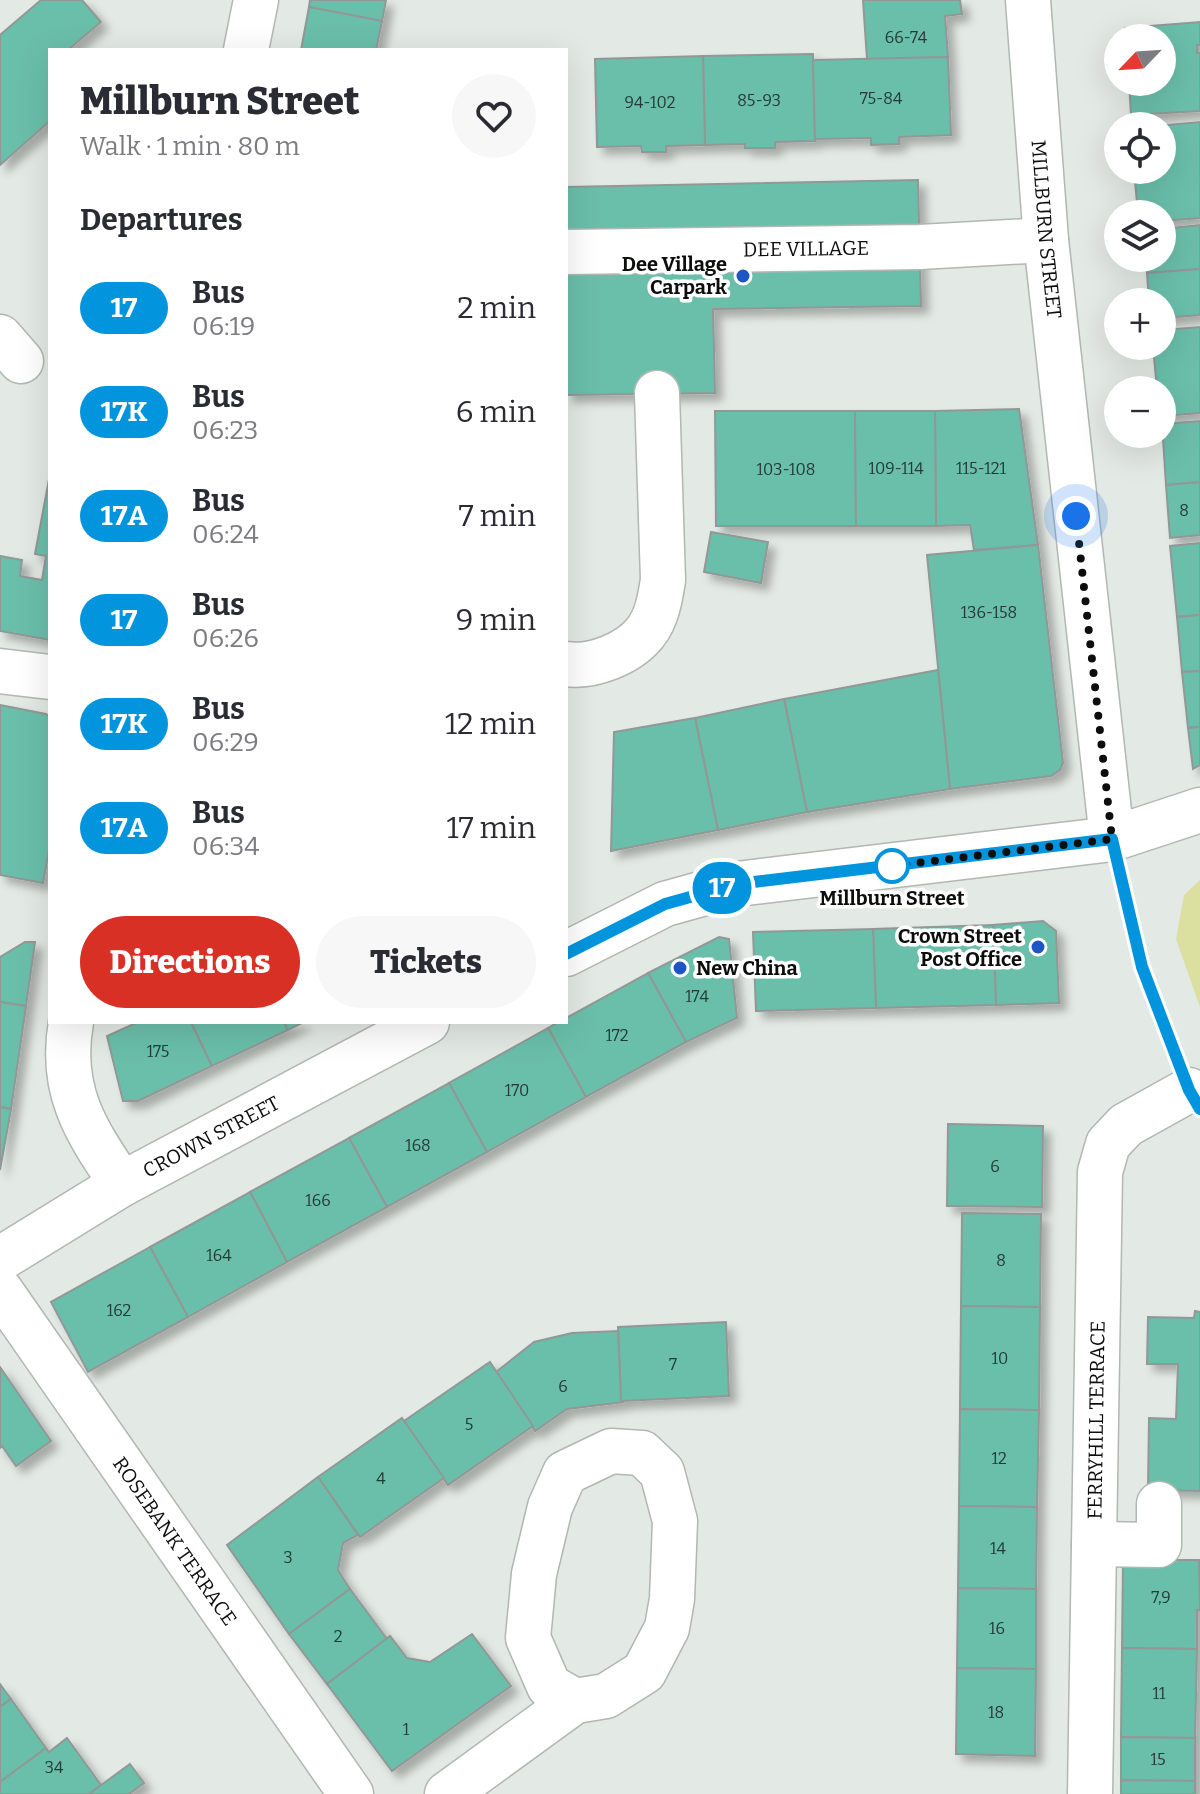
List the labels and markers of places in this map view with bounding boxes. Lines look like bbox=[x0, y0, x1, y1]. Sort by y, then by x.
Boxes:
place label: Dee Village Carpark bbox=[622, 252, 727, 299]
marker: Dee Village Carpark bbox=[734, 267, 752, 285]
marker: Millburn Street bbox=[875, 849, 909, 883]
place label: Millburn Street bbox=[819, 886, 965, 910]
place label: Crown Street Post Office bbox=[898, 924, 1022, 971]
marker: Crown Street Post Office bbox=[1029, 938, 1047, 956]
place label: New China bbox=[696, 956, 798, 980]
marker: New China bbox=[671, 959, 689, 977]

